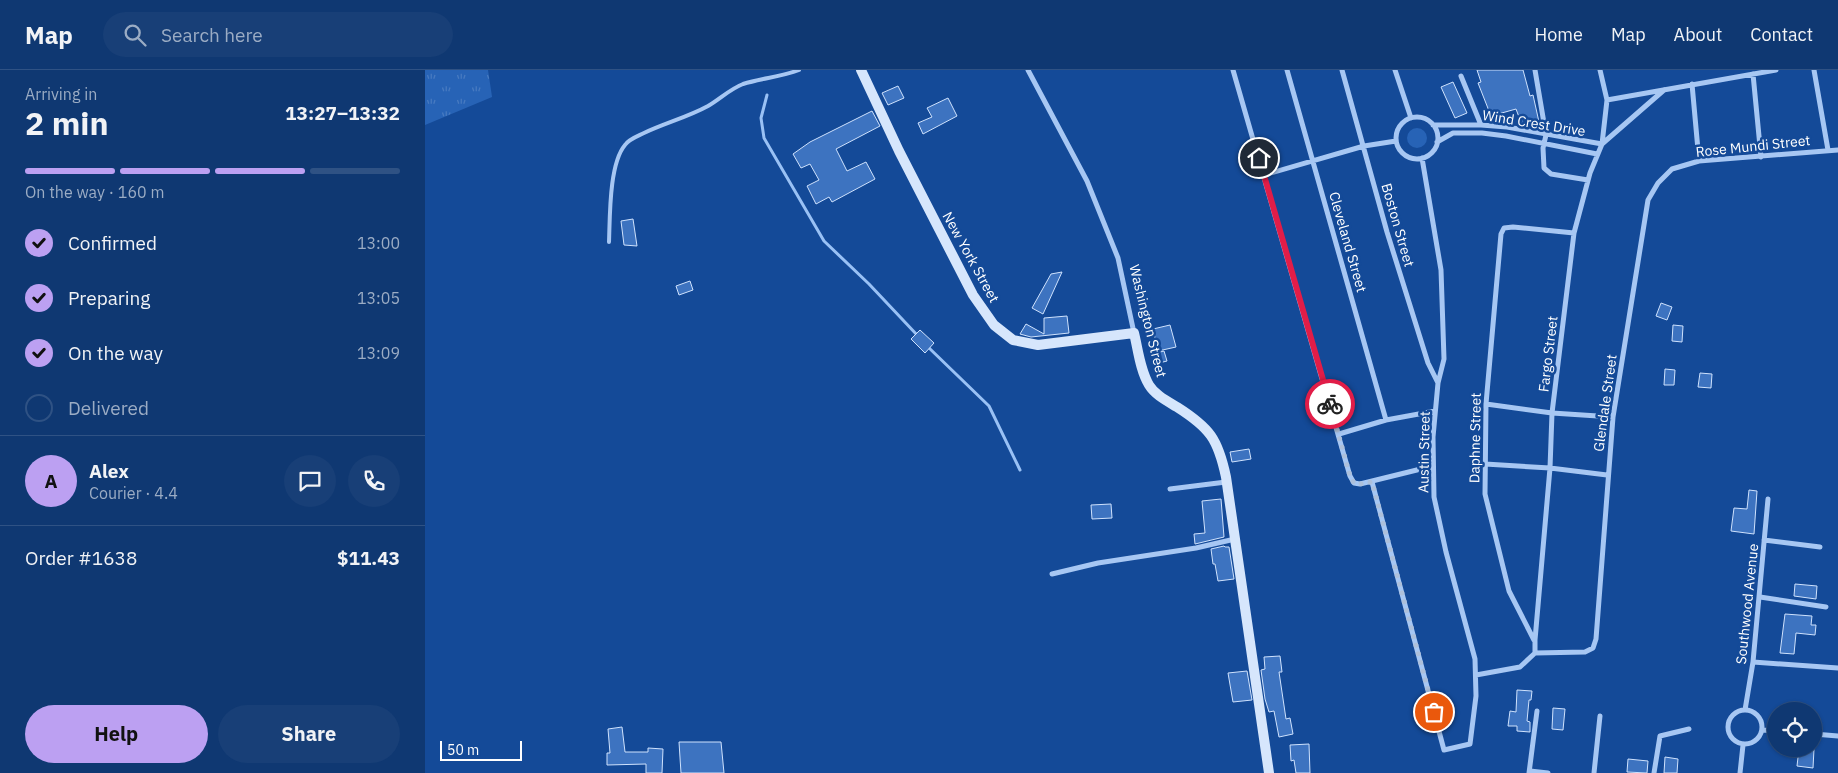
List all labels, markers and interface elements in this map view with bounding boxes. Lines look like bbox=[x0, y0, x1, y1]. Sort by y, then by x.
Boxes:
search box bbox=[103, 12, 453, 57]
text: Map bbox=[25, 19, 73, 51]
icon: search bbox=[121, 21, 149, 49]
text: Search here bbox=[161, 23, 263, 47]
text: Home bbox=[1535, 23, 1583, 46]
text: Map bbox=[1611, 23, 1646, 46]
text: About bbox=[1674, 23, 1722, 46]
text: Contact bbox=[1750, 23, 1813, 46]
text: Arriving in bbox=[25, 84, 97, 104]
text: 13:27–13:32 bbox=[285, 101, 400, 125]
text: 2 min bbox=[25, 102, 109, 144]
street label: Wind Crest Drive bbox=[1481, 106, 1587, 140]
street label: Rose Mundi Street bbox=[1695, 131, 1811, 161]
pin bbox=[1238, 137, 1280, 179]
icon: home bbox=[1245, 144, 1273, 172]
street label: Boston Street bbox=[1377, 181, 1419, 269]
text: On the way · 160 m bbox=[25, 182, 164, 202]
street label: Cleveland Street bbox=[1325, 190, 1371, 294]
street label: New York Street bbox=[939, 208, 1003, 306]
icon: check bbox=[25, 229, 53, 257]
text: Confirmed bbox=[68, 231, 157, 255]
text: 13:00 bbox=[357, 233, 400, 253]
street label: Washington Street bbox=[1125, 263, 1171, 379]
icon: check bbox=[25, 284, 53, 312]
text: Preparing bbox=[68, 286, 150, 310]
text: 13:05 bbox=[357, 288, 400, 308]
street label: Fargo Street bbox=[1534, 315, 1562, 393]
icon: check bbox=[25, 339, 53, 367]
text: On the way bbox=[68, 341, 163, 365]
text: 13:09 bbox=[357, 343, 400, 363]
street label: Glendale Street bbox=[1589, 353, 1621, 453]
courier bbox=[1305, 379, 1355, 429]
icon: bike bbox=[1316, 390, 1344, 418]
street label: Daphne Street bbox=[1465, 393, 1485, 483]
text: Delivered bbox=[68, 396, 149, 420]
street label: Austin Street bbox=[1414, 411, 1434, 493]
button: chat bbox=[284, 455, 336, 507]
button: phone bbox=[348, 455, 400, 507]
text: Alex bbox=[89, 459, 129, 483]
text: A bbox=[44, 469, 58, 493]
text: Courier · 4.4 bbox=[89, 483, 178, 503]
street label: Southwood Avenue bbox=[1732, 542, 1762, 665]
text: Order #1638 bbox=[25, 546, 137, 570]
text: $11.43 bbox=[337, 546, 400, 570]
pin bbox=[1413, 691, 1455, 733]
icon: bag bbox=[1420, 698, 1448, 726]
map controls bbox=[1767, 702, 1822, 757]
button: locate bbox=[1767, 702, 1822, 757]
button: Help bbox=[25, 705, 208, 763]
button: Share bbox=[218, 705, 400, 763]
scale bar bbox=[440, 738, 523, 761]
text: 50 m bbox=[447, 741, 479, 759]

